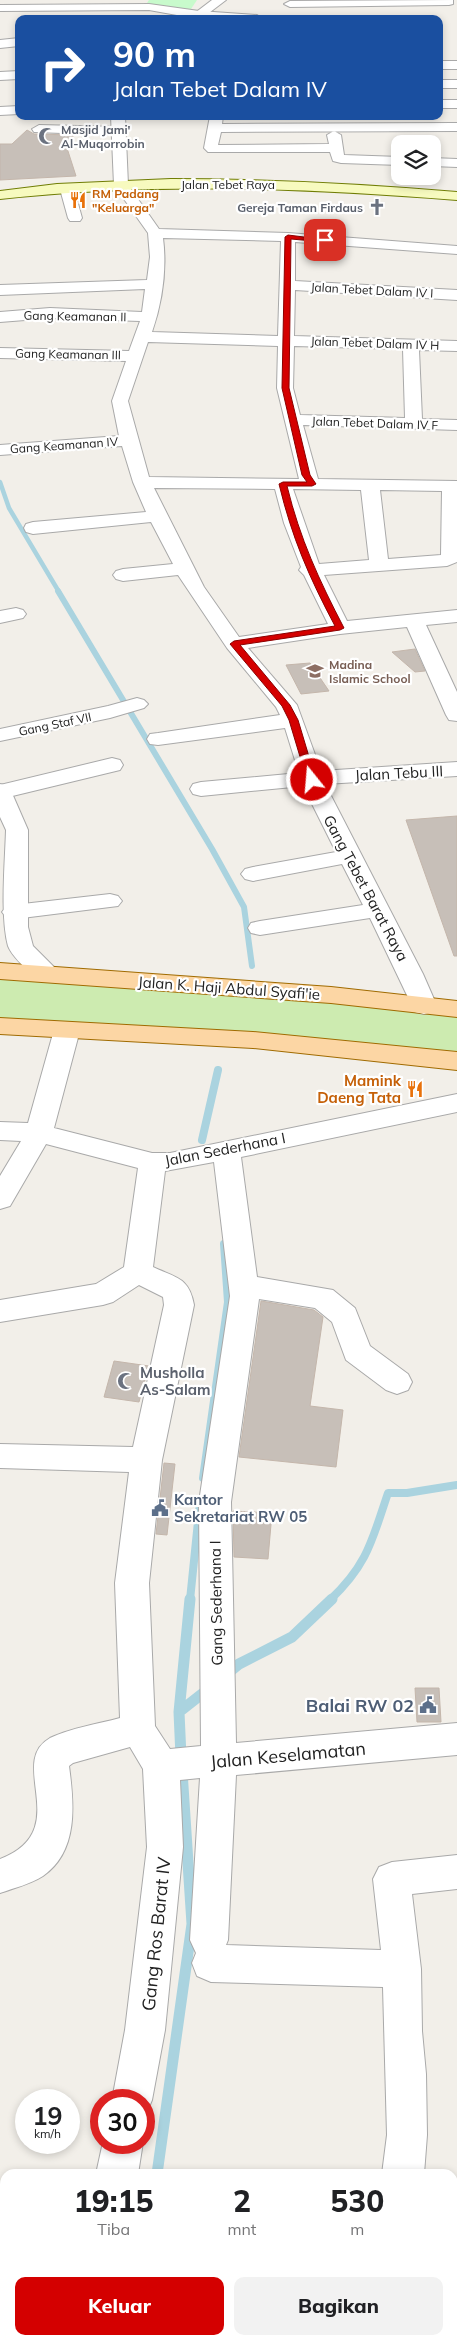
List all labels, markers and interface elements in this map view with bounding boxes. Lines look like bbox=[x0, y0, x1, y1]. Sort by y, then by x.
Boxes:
text: 90 m bbox=[113, 32, 196, 76]
icon: right bbox=[30, 35, 95, 100]
text: Jalan Tebet Dalam IV bbox=[113, 75, 327, 103]
place label: Masjid Jami' Al-Muqorrobin bbox=[61, 122, 145, 151]
mosque icon: Masjid Jami' Al-Muqorrobin bbox=[37, 126, 57, 146]
map controls bbox=[391, 135, 441, 185]
button: layers bbox=[391, 135, 441, 185]
street label: Jalan Tebet Raya bbox=[181, 177, 275, 192]
place label: RM Padang "Keluarga" bbox=[92, 186, 159, 215]
restaurant icon: RM Padang "Keluarga" bbox=[68, 190, 88, 210]
church icon: Gereja Taman Firdaus bbox=[367, 197, 387, 217]
place label: Gereja Taman Firdaus bbox=[237, 200, 363, 215]
pin bbox=[304, 219, 346, 261]
icon: arrive bbox=[311, 226, 339, 254]
street label: Jalan Tebet Dalam IV I bbox=[310, 279, 434, 301]
street label: Gang Keamanan II bbox=[23, 308, 127, 324]
street label: Jalan Tebet Dalam IV H bbox=[310, 333, 440, 353]
street label: Gang Keamanan III bbox=[15, 346, 121, 362]
street label: Jalan Tebet Dalam IV F bbox=[312, 413, 439, 433]
street label: Gang Keamanan IV bbox=[10, 434, 119, 456]
place label: Madina Islamic School bbox=[329, 657, 411, 686]
school or university icon: Madina Islamic School bbox=[305, 661, 325, 681]
street label: Gang Staf VII bbox=[17, 709, 93, 739]
position arrow bbox=[285, 753, 337, 805]
street label: Jalan Tebu III bbox=[354, 761, 444, 785]
street label: Gang Tebet Barat Raya bbox=[319, 812, 413, 964]
street label: Jalan K. Haji Abdul Syafi'ie bbox=[137, 972, 321, 1004]
place label: Mamink Daeng Tata bbox=[317, 1071, 402, 1107]
restaurant icon: Mamink Daeng Tata bbox=[405, 1079, 425, 1099]
street label: Jalan Sederhana I bbox=[163, 1128, 287, 1170]
place label: Musholla As-Salam bbox=[140, 1363, 211, 1399]
mosque icon: Musholla As-Salam bbox=[116, 1371, 136, 1391]
place label: Kantor Sekretariat RW 05 bbox=[174, 1490, 307, 1526]
public building icon: Kantor Sekretariat RW 05 bbox=[150, 1498, 170, 1518]
street label: Gang Sederhana I bbox=[205, 1540, 227, 1666]
place label: Balai RW 02 bbox=[306, 1694, 414, 1717]
public building icon: Balai RW 02 bbox=[418, 1695, 438, 1715]
street label: Jalan Keselamatan bbox=[209, 1737, 367, 1773]
street label: Gang Ros Barat IV bbox=[136, 1855, 176, 2012]
speed limit sign: 30 bbox=[90, 2089, 155, 2154]
text: 19 bbox=[32, 2100, 63, 2131]
text: km/h bbox=[34, 2126, 61, 2141]
text: 19:15 bbox=[74, 2182, 154, 2220]
text: 2 bbox=[233, 2182, 251, 2220]
text: 530 bbox=[330, 2182, 384, 2220]
text: Tiba bbox=[97, 2219, 130, 2239]
text: mnt bbox=[227, 2219, 256, 2239]
text: m bbox=[350, 2219, 364, 2239]
button: Keluar bbox=[15, 2277, 224, 2335]
button: Bagikan bbox=[234, 2277, 443, 2335]

